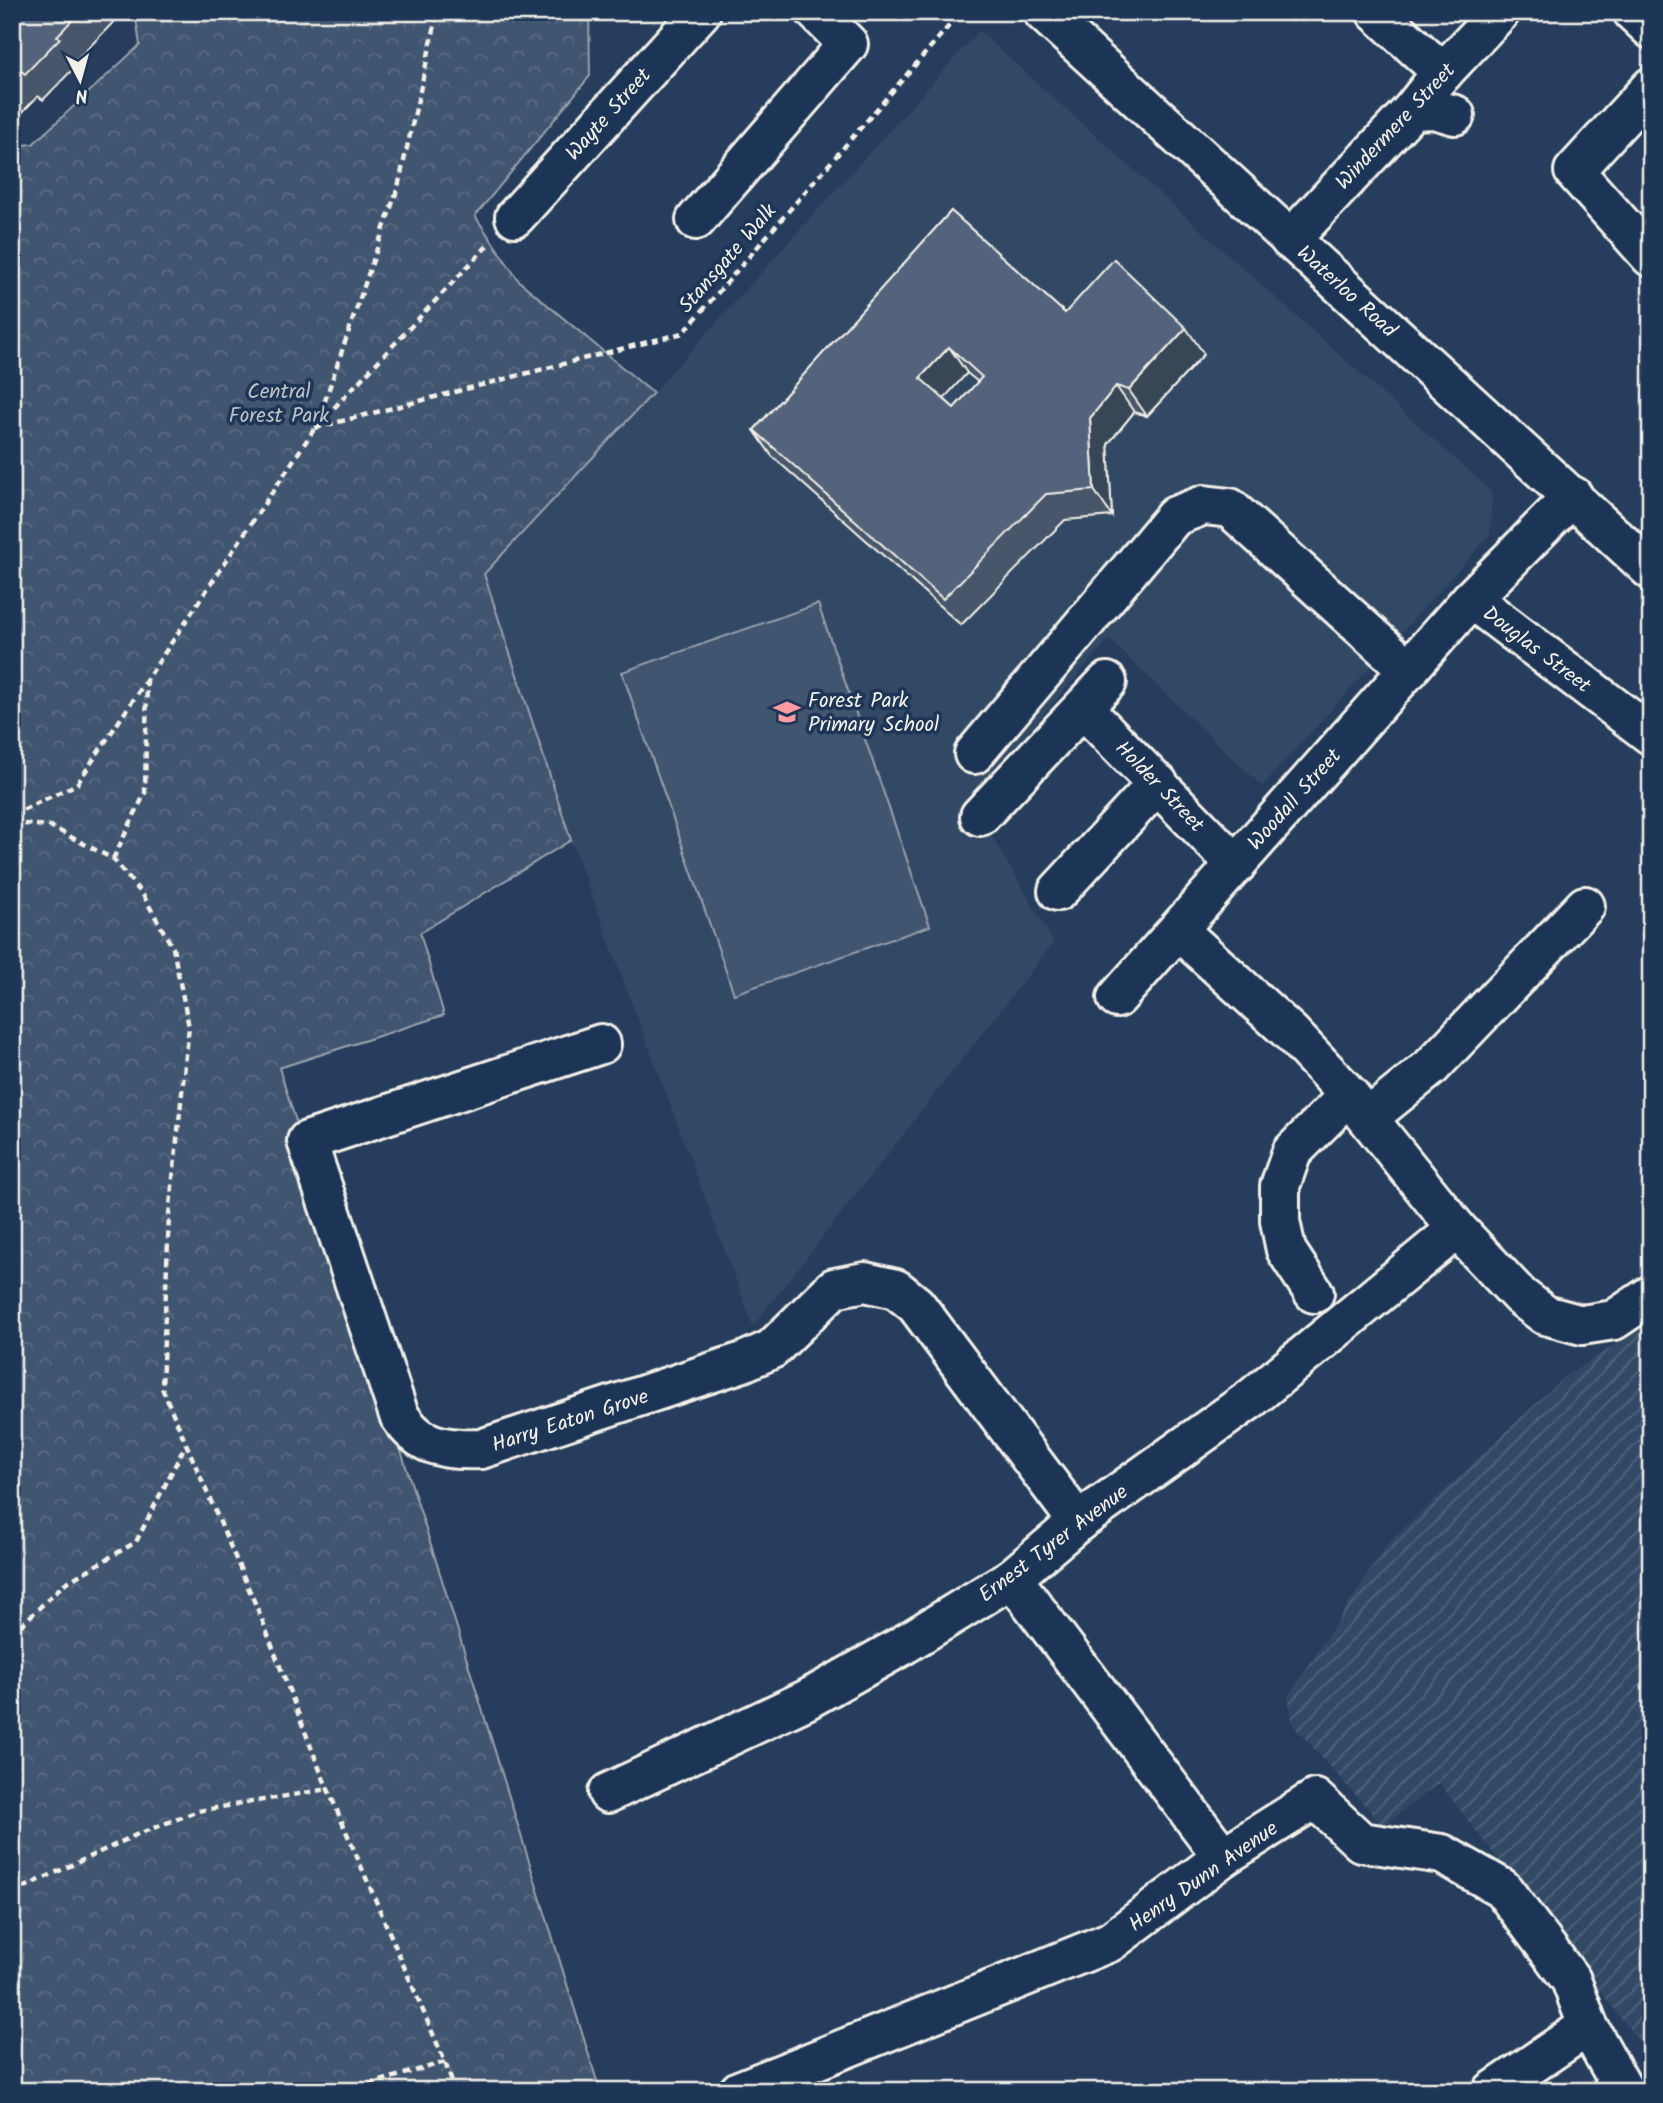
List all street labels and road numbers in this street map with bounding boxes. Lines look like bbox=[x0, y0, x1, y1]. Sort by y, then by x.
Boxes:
street label: Windermere Street bbox=[1328, 55, 1465, 198]
street label: Wayte Street bbox=[558, 60, 661, 169]
street label: Stansgate Walk bbox=[671, 197, 785, 321]
street label: Waterloo Road bbox=[1288, 238, 1404, 347]
street label: Douglas Street bbox=[1475, 598, 1598, 703]
street label: Holder Street bbox=[1106, 733, 1212, 841]
street label: Woodall Street bbox=[1240, 741, 1351, 859]
street label: Harry Eaton Grove bbox=[488, 1380, 654, 1462]
street label: Ernest Tyrer Avenue bbox=[972, 1477, 1136, 1612]
street label: Henry Dunn Avenue bbox=[1122, 1813, 1286, 1941]

